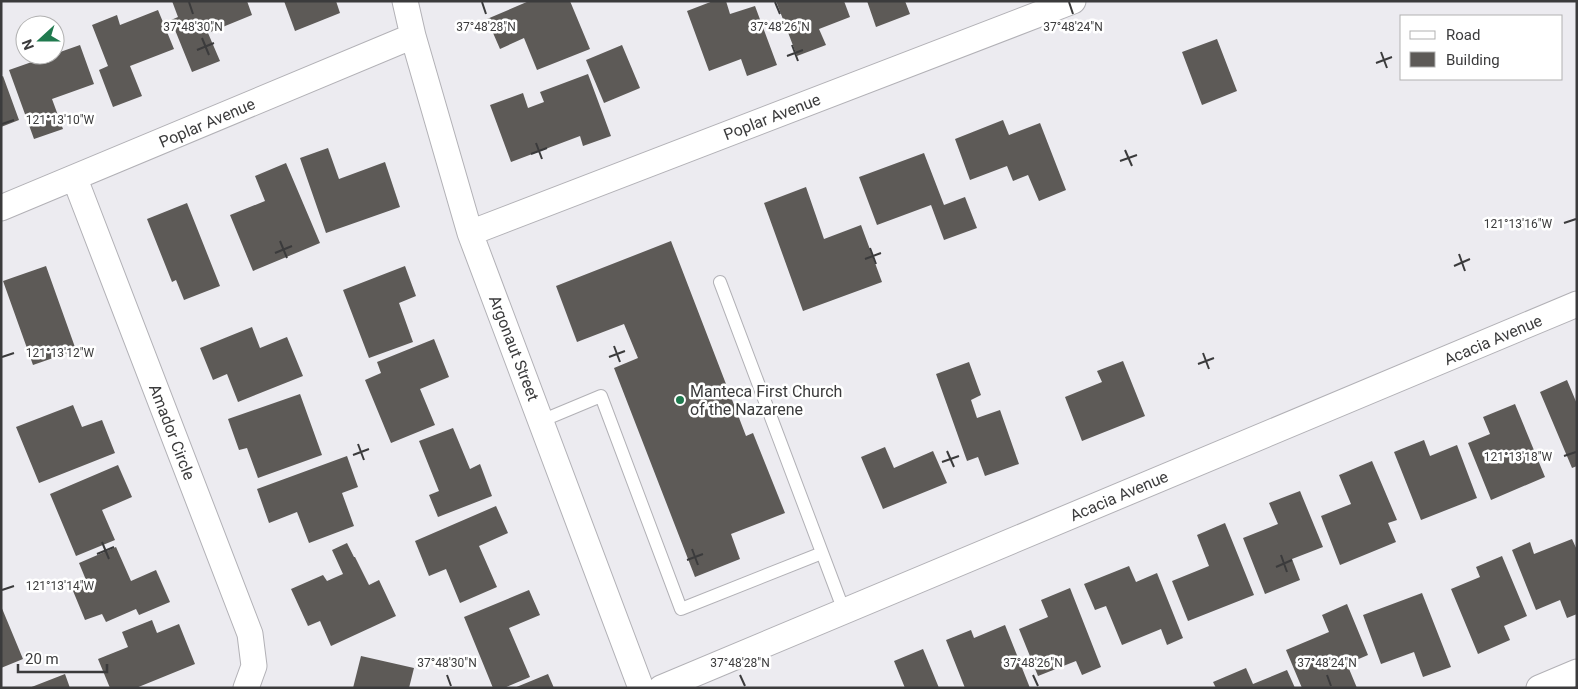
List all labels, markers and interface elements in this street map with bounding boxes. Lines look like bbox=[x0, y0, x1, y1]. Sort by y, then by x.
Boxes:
north arrow bbox=[15, 15, 65, 65]
legend bbox=[1400, 15, 1563, 80]
text: 37°48'30"N bbox=[163, 20, 223, 34]
text: 37°48'28"N bbox=[456, 20, 516, 34]
text: 37°48'26"N bbox=[750, 20, 810, 34]
text: 37°48'24"N bbox=[1043, 20, 1103, 34]
text: Road bbox=[1446, 26, 1480, 44]
text: N bbox=[19, 37, 37, 52]
text: Building bbox=[1446, 51, 1500, 69]
street label: Poplar Avenue bbox=[721, 90, 823, 144]
street label: Poplar Avenue bbox=[156, 94, 258, 152]
text: 121°13'10"W bbox=[26, 113, 94, 127]
text: 121°13'16"W bbox=[1484, 217, 1552, 231]
street label: Argonaut Street bbox=[485, 293, 543, 403]
street label: Acacia Avenue bbox=[1441, 311, 1545, 369]
text: 121°13'12"W bbox=[26, 346, 94, 360]
street label: Amador Circle bbox=[145, 381, 199, 483]
place label: Manteca First Church of the Nazarene bbox=[690, 382, 842, 419]
marker: Manteca First Church of the Nazarene bbox=[674, 394, 686, 406]
text: 121°13'18"W bbox=[1484, 450, 1552, 464]
street label: Acacia Avenue bbox=[1067, 467, 1171, 525]
text: 121°13'14"W bbox=[26, 579, 94, 593]
scale bar bbox=[18, 642, 106, 674]
text: 20 m bbox=[25, 650, 59, 668]
text: 37°48'30"N bbox=[417, 656, 477, 670]
text: 37°48'28"N bbox=[710, 656, 770, 670]
text: 37°48'26"N bbox=[1003, 656, 1063, 670]
text: 37°48'24"N bbox=[1297, 656, 1357, 670]

